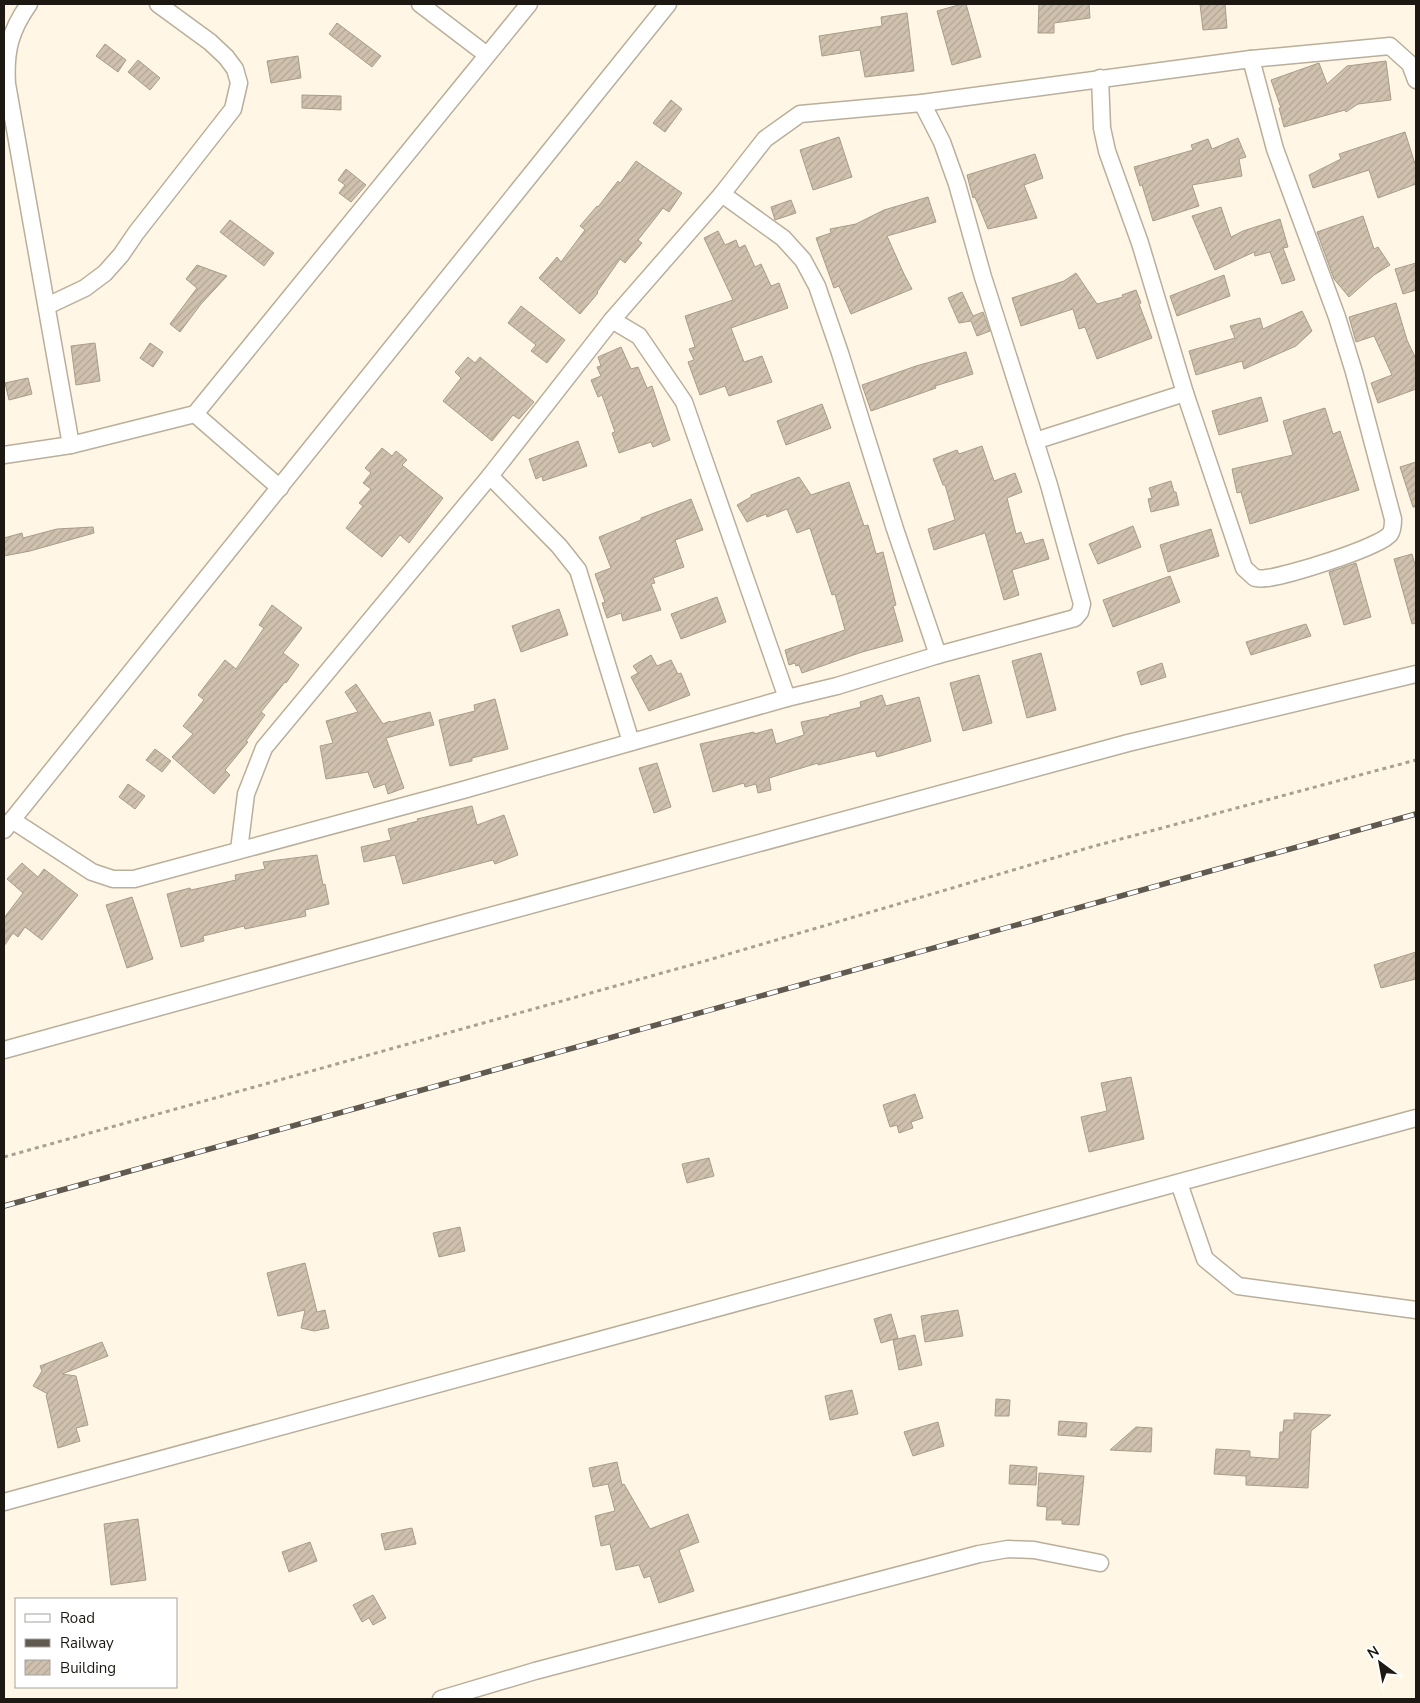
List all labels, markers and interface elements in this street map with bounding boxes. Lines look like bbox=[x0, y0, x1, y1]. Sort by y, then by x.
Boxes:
legend bbox=[15, 1598, 178, 1688]
text: Road bbox=[60, 1608, 95, 1628]
text: Railway bbox=[60, 1633, 114, 1653]
north arrow bbox=[1355, 1638, 1405, 1688]
text: N bbox=[1364, 1642, 1383, 1663]
text: Building bbox=[60, 1658, 116, 1678]

